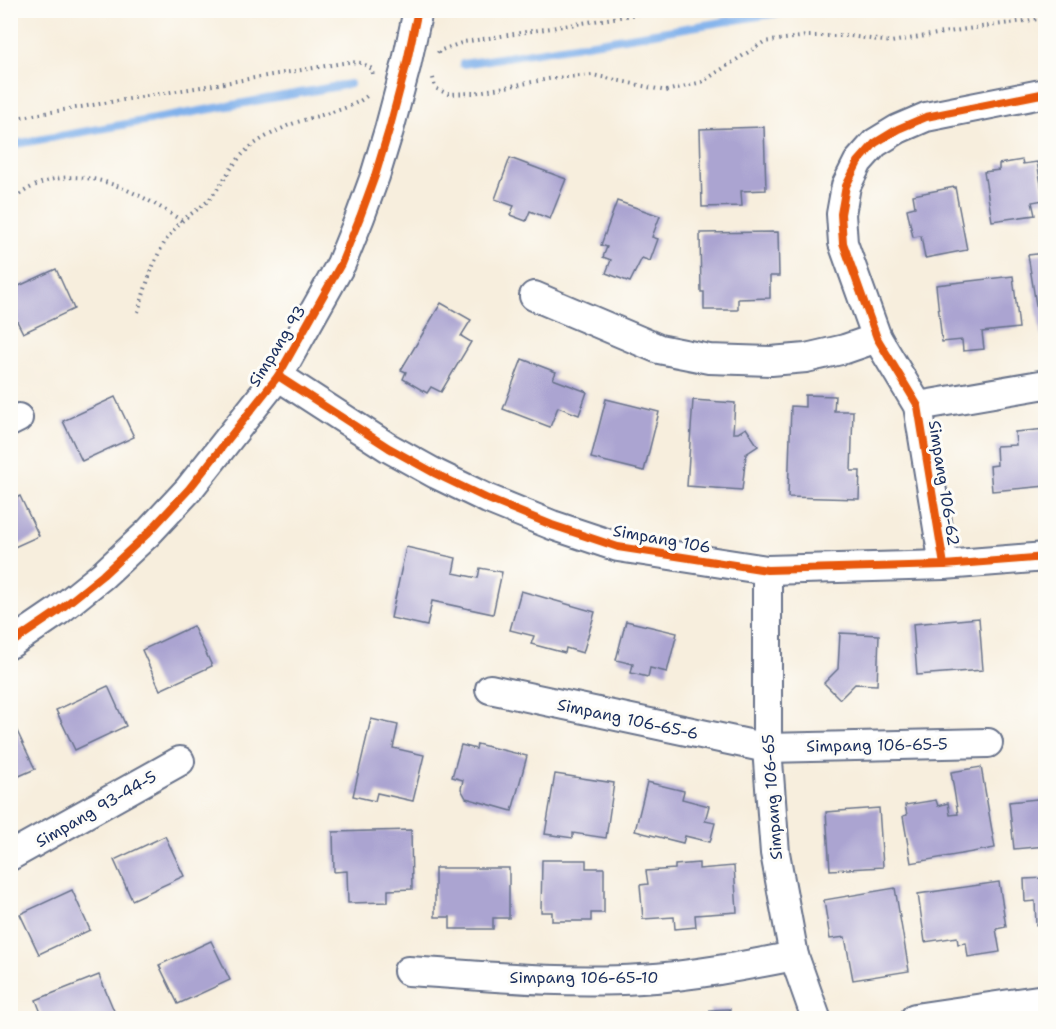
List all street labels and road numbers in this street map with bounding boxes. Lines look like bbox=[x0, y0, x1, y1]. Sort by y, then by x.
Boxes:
street label: Simpang 93 bbox=[244, 301, 310, 391]
street label: Simpang 106-62 bbox=[924, 419, 964, 547]
street label: Simpang 106 bbox=[611, 520, 713, 558]
street label: Simpang 106-65-6 bbox=[556, 694, 700, 744]
street label: Simpang 106-65 bbox=[757, 733, 787, 861]
street label: Simpang 106-65-5 bbox=[806, 733, 948, 757]
street label: Simpang 93-44-5 bbox=[32, 766, 160, 852]
street label: Simpang 106-65-10 bbox=[510, 967, 658, 988]

